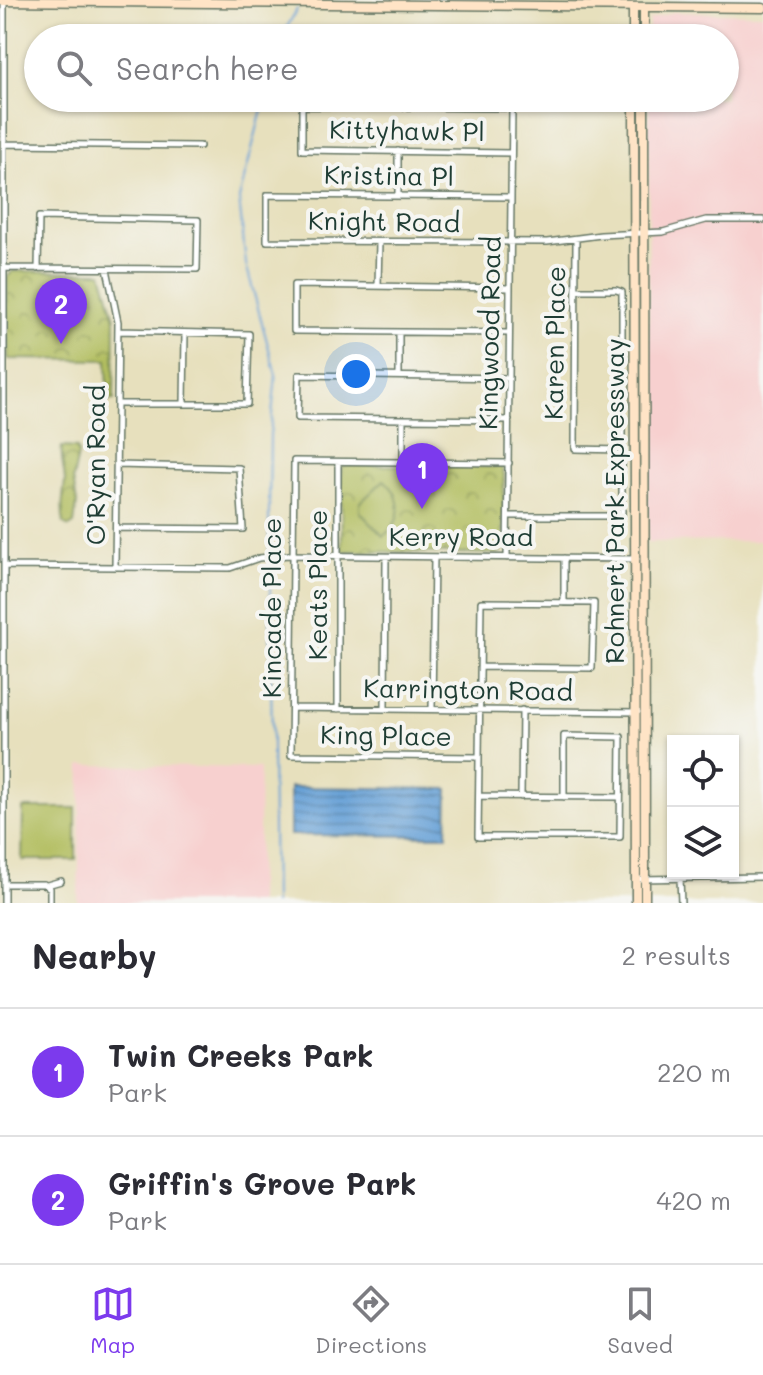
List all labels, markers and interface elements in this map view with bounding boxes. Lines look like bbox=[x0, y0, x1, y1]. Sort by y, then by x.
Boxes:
search box bbox=[24, 24, 739, 112]
icon: search bbox=[52, 46, 96, 90]
text: Search here bbox=[116, 48, 299, 88]
street label: Kittyhawk Pl bbox=[329, 112, 485, 148]
street label: Kristina Pl bbox=[324, 157, 454, 193]
street label: Knight Road bbox=[308, 203, 461, 239]
street label: Kingwood Road bbox=[470, 236, 508, 430]
street label: Karen Place bbox=[536, 266, 572, 420]
pin: 2 bbox=[35, 278, 87, 344]
street label: Rohnert Park Expressway bbox=[597, 338, 631, 664]
your location bbox=[336, 354, 376, 394]
street label: O'Ryan Road bbox=[78, 385, 112, 545]
pin: 1 bbox=[396, 443, 448, 509]
street label: Keats Place bbox=[300, 510, 334, 660]
street label: Kincade Place bbox=[254, 518, 288, 698]
street label: Kerry Road bbox=[389, 519, 533, 553]
street label: Karrington Road bbox=[363, 670, 573, 708]
street label: King Place bbox=[320, 717, 452, 753]
map controls bbox=[667, 735, 739, 879]
button: locate bbox=[667, 735, 739, 807]
button: layers bbox=[667, 807, 739, 879]
text: Nearby bbox=[32, 933, 157, 978]
text: 2 results bbox=[622, 938, 731, 972]
text: Twin Creeks Park bbox=[108, 1035, 373, 1075]
text: 1 bbox=[52, 1055, 64, 1089]
text: 220 m bbox=[657, 1055, 731, 1089]
text: Park bbox=[108, 1075, 167, 1109]
text: Griffin's Grove Park bbox=[108, 1163, 416, 1203]
text: 2 bbox=[51, 1183, 65, 1217]
text: 420 m bbox=[656, 1183, 731, 1217]
text: Park bbox=[108, 1203, 167, 1237]
tab: Map bbox=[90, 1282, 135, 1359]
tab: Directions bbox=[315, 1282, 427, 1359]
tab: Saved bbox=[608, 1282, 673, 1359]

